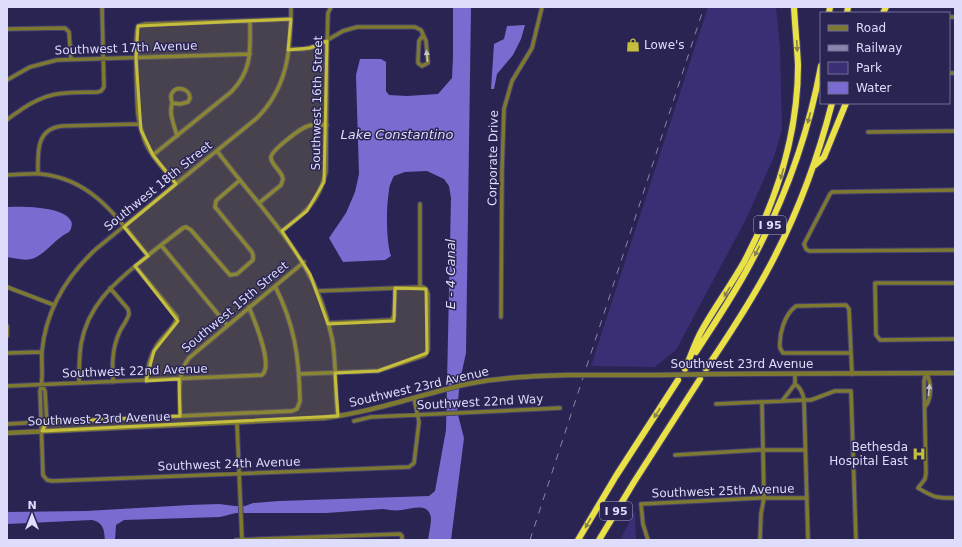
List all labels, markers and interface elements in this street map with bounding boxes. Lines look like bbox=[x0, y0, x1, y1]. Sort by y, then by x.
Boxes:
legend bbox=[820, 12, 950, 104]
text: Road bbox=[856, 21, 886, 35]
street label: Southwest 16th Street bbox=[309, 35, 325, 170]
shop icon: Lowe's bbox=[625, 37, 641, 53]
place label: Lowe's bbox=[644, 38, 685, 52]
street label: Southwest 17th Avenue bbox=[54, 39, 198, 57]
one-way arrow bbox=[793, 40, 800, 52]
text: Railway bbox=[856, 41, 902, 55]
one-way arrow bbox=[424, 49, 430, 62]
text: Park bbox=[856, 61, 882, 75]
text: Water bbox=[856, 81, 892, 95]
street label: Corporate Drive bbox=[485, 110, 501, 206]
one-way arrow bbox=[806, 112, 812, 124]
water label: Lake Constantino bbox=[340, 127, 454, 142]
street label: Southwest 18th Street bbox=[101, 138, 215, 234]
one-way arrow bbox=[779, 169, 785, 181]
road number: I 95 bbox=[754, 216, 786, 234]
water label: E - 4 Canal bbox=[443, 238, 458, 309]
one-way arrow bbox=[753, 246, 760, 257]
street label: Southwest 15th Street bbox=[179, 258, 291, 356]
one-way arrow bbox=[723, 286, 730, 298]
street label: Southwest 23rd Avenue bbox=[671, 357, 813, 371]
street label: Southwest 22nd Avenue bbox=[62, 361, 208, 381]
street label: Southwest 23rd Avenue bbox=[348, 364, 490, 410]
one-way arrow bbox=[926, 384, 933, 396]
street label: Southwest 22nd Way bbox=[416, 392, 544, 412]
one-way arrow bbox=[653, 407, 661, 418]
street label: Southwest 23rd Avenue bbox=[27, 410, 171, 428]
place label: Bethesda Hospital East bbox=[829, 440, 908, 468]
hospital icon: Bethesda Hospital East bbox=[911, 446, 927, 462]
street label: Southwest 24th Avenue bbox=[157, 455, 301, 473]
street label: Southwest 25th Avenue bbox=[651, 482, 795, 500]
north arrow bbox=[12, 495, 52, 535]
text: N bbox=[27, 499, 37, 512]
road number: I 95 bbox=[600, 502, 632, 520]
one-way arrow bbox=[584, 517, 591, 529]

